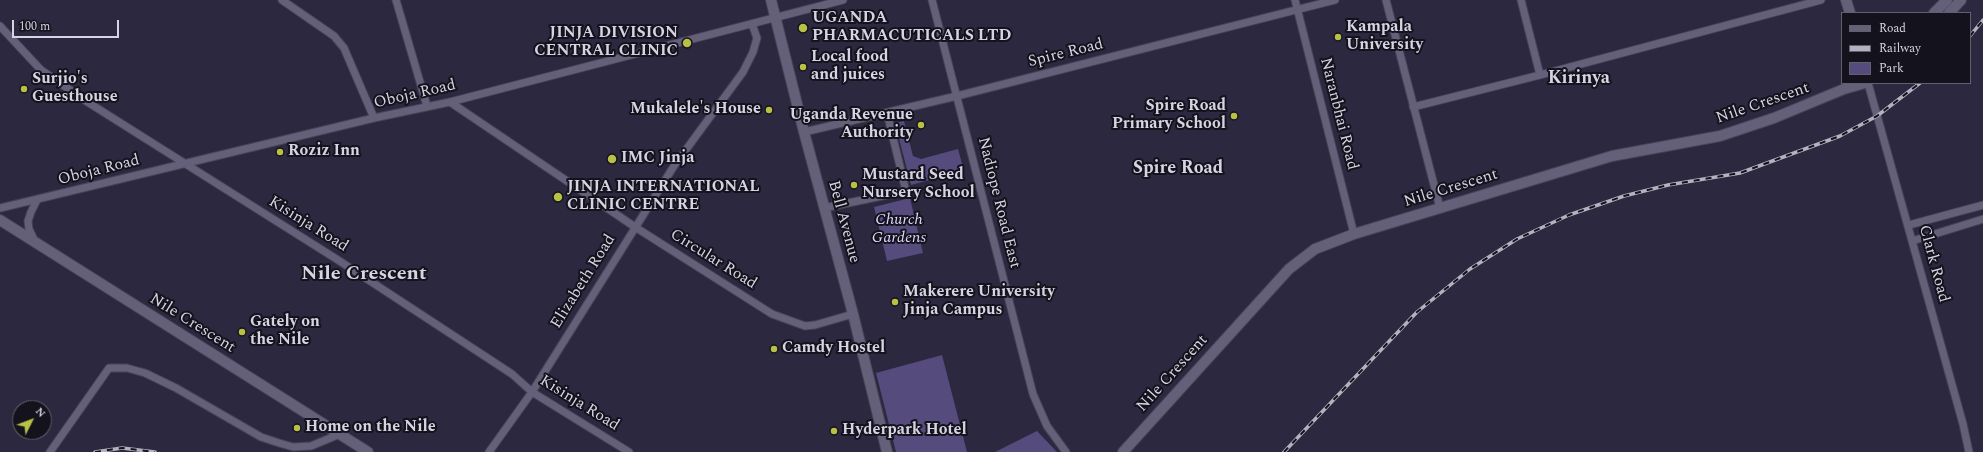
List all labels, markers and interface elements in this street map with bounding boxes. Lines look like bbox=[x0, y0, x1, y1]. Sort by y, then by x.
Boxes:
place label: UGANDA PHARMACUTICALS LTD bbox=[812, 9, 1011, 47]
scale bar bbox=[14, 12, 121, 38]
legend bbox=[1841, 12, 1971, 84]
text: 100 m bbox=[19, 17, 50, 36]
place label: Kampala University bbox=[1346, 18, 1423, 56]
text: Road bbox=[1879, 19, 1906, 38]
marker: UGANDA PHARMACUTICALS LTD bbox=[797, 22, 809, 34]
place label: JINJA DIVISION CENTRAL CLINIC bbox=[534, 24, 678, 62]
marker: Kampala University bbox=[1333, 32, 1343, 42]
street label: Spire Road bbox=[1026, 35, 1106, 73]
marker: JINJA DIVISION CENTRAL CLINIC bbox=[681, 37, 693, 49]
text: Railway bbox=[1879, 39, 1921, 58]
place label: Local food and juices bbox=[811, 48, 889, 86]
street label: Naranbhai Road bbox=[1315, 56, 1361, 172]
text: Park bbox=[1879, 59, 1904, 78]
marker: Local food and juices bbox=[798, 62, 808, 72]
district label: Kirinya bbox=[1548, 68, 1610, 90]
place label: Surjio's Guesthouse bbox=[32, 70, 118, 108]
street label: Oboja Road bbox=[372, 76, 458, 114]
street label: Nile Crescent bbox=[1714, 79, 1812, 129]
marker: Surjio's Guesthouse bbox=[19, 84, 29, 94]
place label: Spire Road Primary School bbox=[1112, 97, 1226, 135]
place label: Mukalele's House bbox=[630, 100, 761, 120]
marker: Mukalele's House bbox=[764, 105, 774, 115]
place label: Uganda Revenue Authority bbox=[789, 106, 913, 144]
marker: Spire Road Primary School bbox=[1229, 111, 1239, 121]
marker: Uganda Revenue Authority bbox=[916, 120, 926, 130]
street label: Nadiope Road East bbox=[972, 135, 1024, 271]
place label: Roziz Inn bbox=[288, 142, 360, 162]
marker: Roziz Inn bbox=[275, 147, 285, 157]
place label: IMC Jinja bbox=[621, 149, 694, 169]
street label: Oboja Road bbox=[56, 152, 142, 190]
marker: IMC Jinja bbox=[606, 153, 618, 165]
district label: Spire Road bbox=[1133, 158, 1223, 180]
place label: Mustard Seed Nursery School bbox=[862, 166, 975, 204]
street label: Nile Crescent bbox=[1402, 166, 1500, 212]
place label: JINJA INTERNATIONAL CLINIC CENTRE bbox=[567, 178, 760, 216]
street label: Bell Avenue bbox=[823, 179, 863, 265]
marker: Mustard Seed Nursery School bbox=[849, 180, 859, 190]
marker: JINJA INTERNATIONAL CLINIC CENTRE bbox=[552, 191, 564, 203]
street label: Kisinja Road bbox=[265, 193, 351, 257]
park label: Church Gardens bbox=[872, 211, 926, 249]
street label: Clark Road bbox=[1913, 223, 1953, 305]
street label: Circular Road bbox=[666, 226, 760, 294]
street label: Elizabeth Road bbox=[547, 231, 621, 333]
district label: Nile Crescent bbox=[301, 263, 427, 287]
place label: Makerere University Jinja Campus bbox=[903, 283, 1055, 321]
street label: Nile Crescent bbox=[146, 290, 238, 358]
marker: Makerere University Jinja Campus bbox=[890, 297, 900, 307]
place label: Gately on the Nile bbox=[250, 313, 320, 351]
marker: Gately on the Nile bbox=[237, 327, 247, 337]
street label: Nile Crescent bbox=[1133, 331, 1213, 417]
place label: Camdy Hostel bbox=[782, 339, 885, 359]
marker: Camdy Hostel bbox=[769, 344, 779, 354]
street label: Kisinja Road bbox=[536, 372, 622, 436]
north arrow bbox=[12, 400, 52, 440]
text: N bbox=[31, 403, 50, 421]
place label: Home on the Nile bbox=[305, 418, 436, 438]
place label: Hyderpark Hotel bbox=[842, 421, 967, 441]
marker: Home on the Nile bbox=[292, 423, 302, 433]
marker: Hyderpark Hotel bbox=[829, 426, 839, 436]

